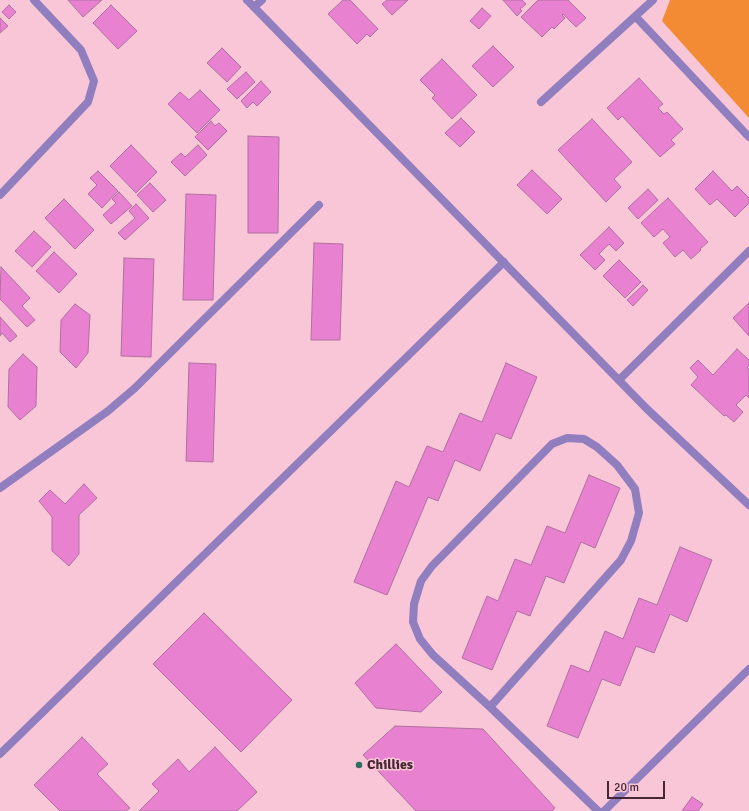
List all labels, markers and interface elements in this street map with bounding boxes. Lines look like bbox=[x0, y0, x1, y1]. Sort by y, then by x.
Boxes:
place label: Chillies bbox=[367, 757, 413, 773]
marker: Chillies bbox=[354, 760, 364, 770]
scale bar bbox=[609, 773, 667, 799]
text: 20 m bbox=[614, 780, 639, 795]

